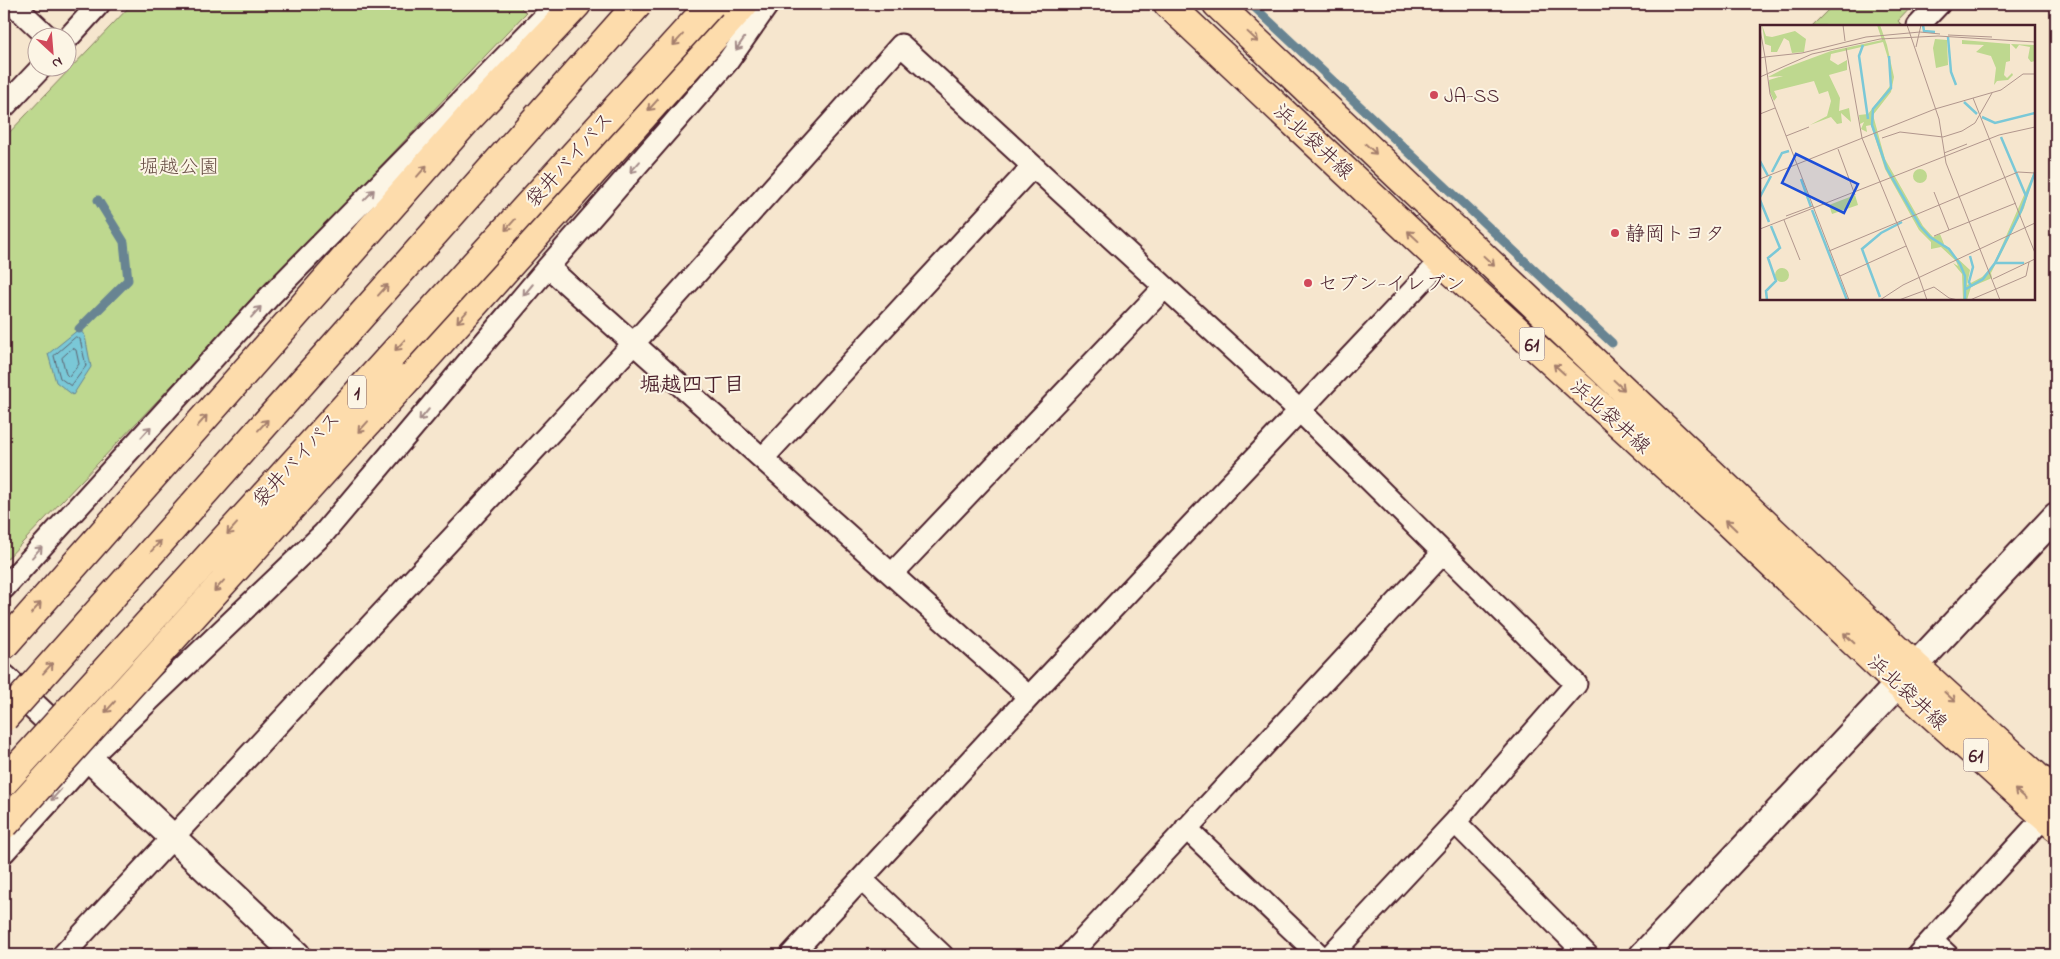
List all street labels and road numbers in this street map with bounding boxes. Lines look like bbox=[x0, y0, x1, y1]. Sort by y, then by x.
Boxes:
street label: 浜北袋井線 bbox=[1266, 98, 1359, 188]
street label: 袋井バイパス bbox=[520, 107, 622, 215]
road number: 61 bbox=[1520, 328, 1544, 360]
street label: 浜北袋井線 bbox=[1562, 374, 1656, 462]
road number: 1 bbox=[348, 376, 366, 408]
street label: 袋井バイパス bbox=[247, 407, 349, 515]
street label: 浜北袋井線 bbox=[1860, 649, 1953, 739]
road number: 61 bbox=[1964, 738, 1988, 772]

